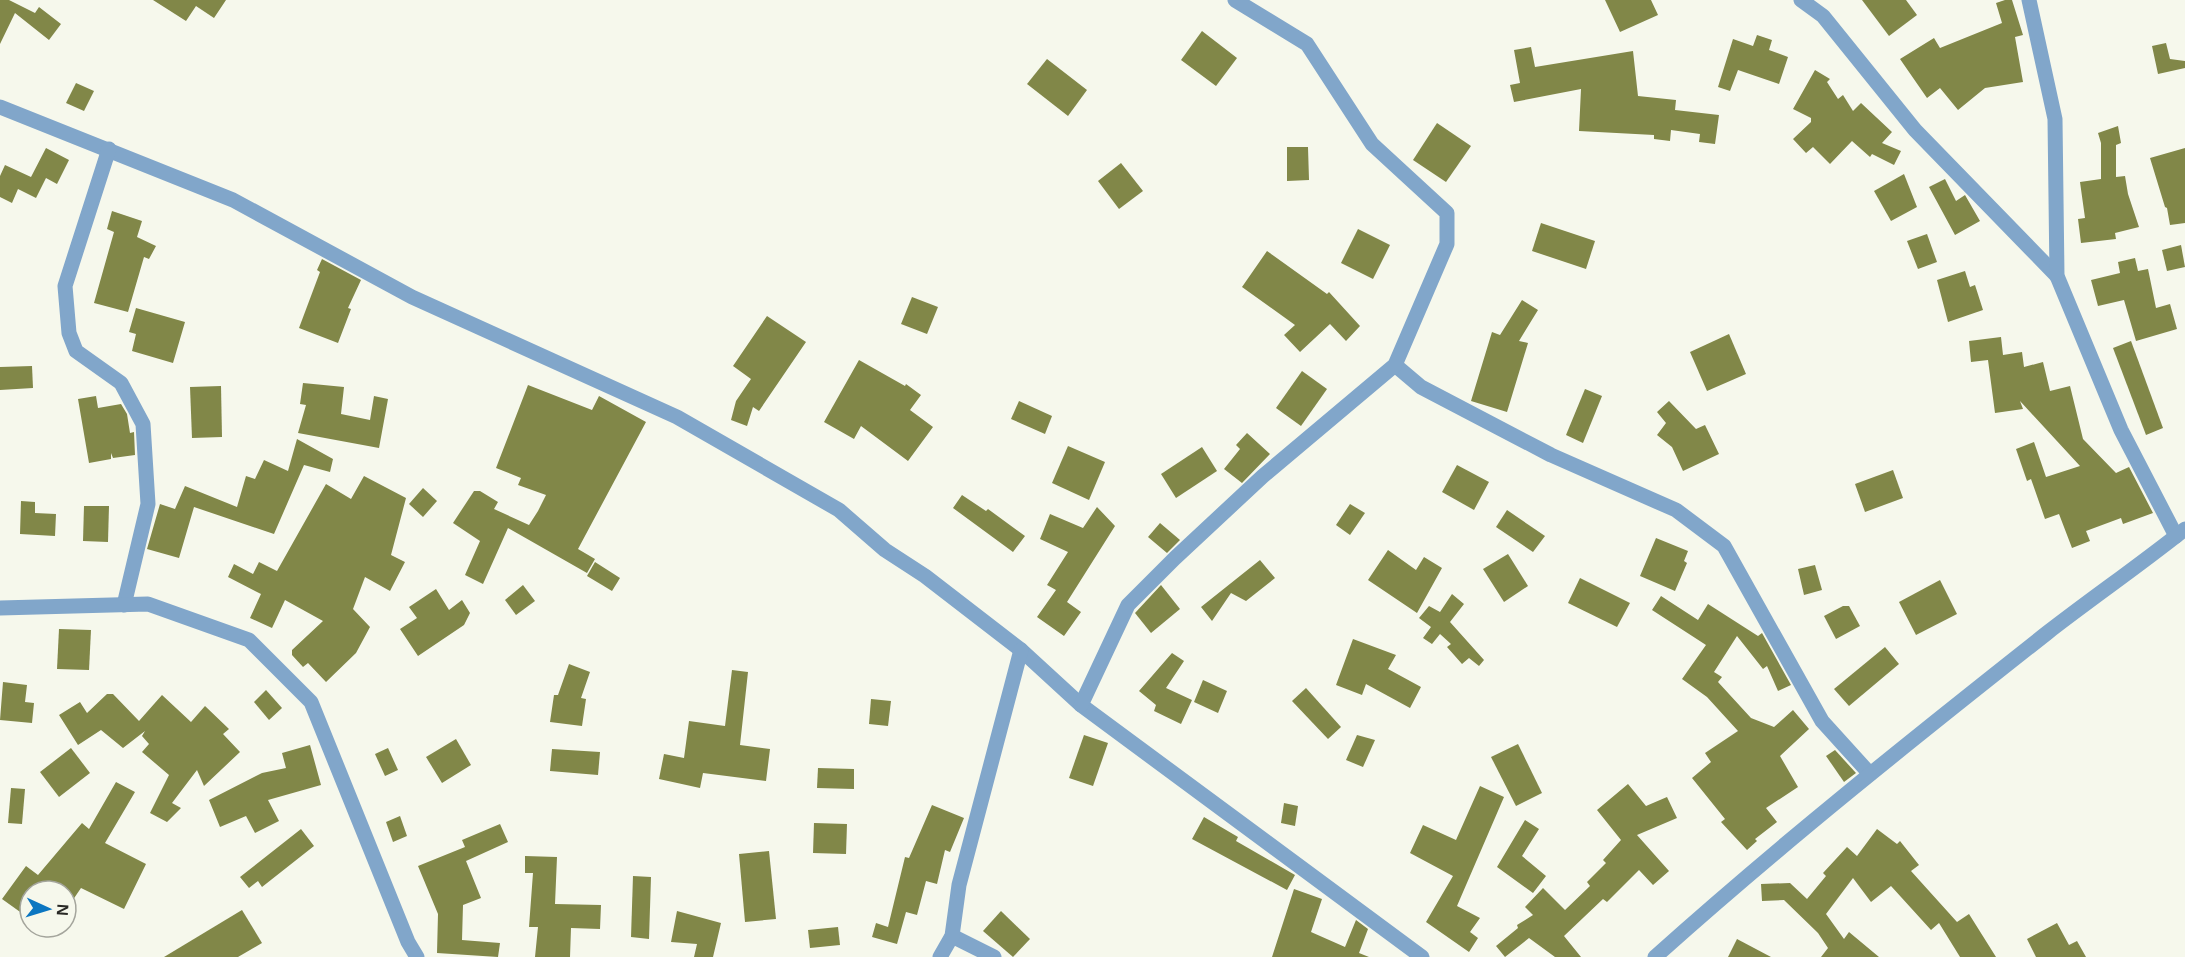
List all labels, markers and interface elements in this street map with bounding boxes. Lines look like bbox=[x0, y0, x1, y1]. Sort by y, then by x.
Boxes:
north arrow bbox=[18, 879, 78, 939]
text: N bbox=[54, 904, 71, 916]

